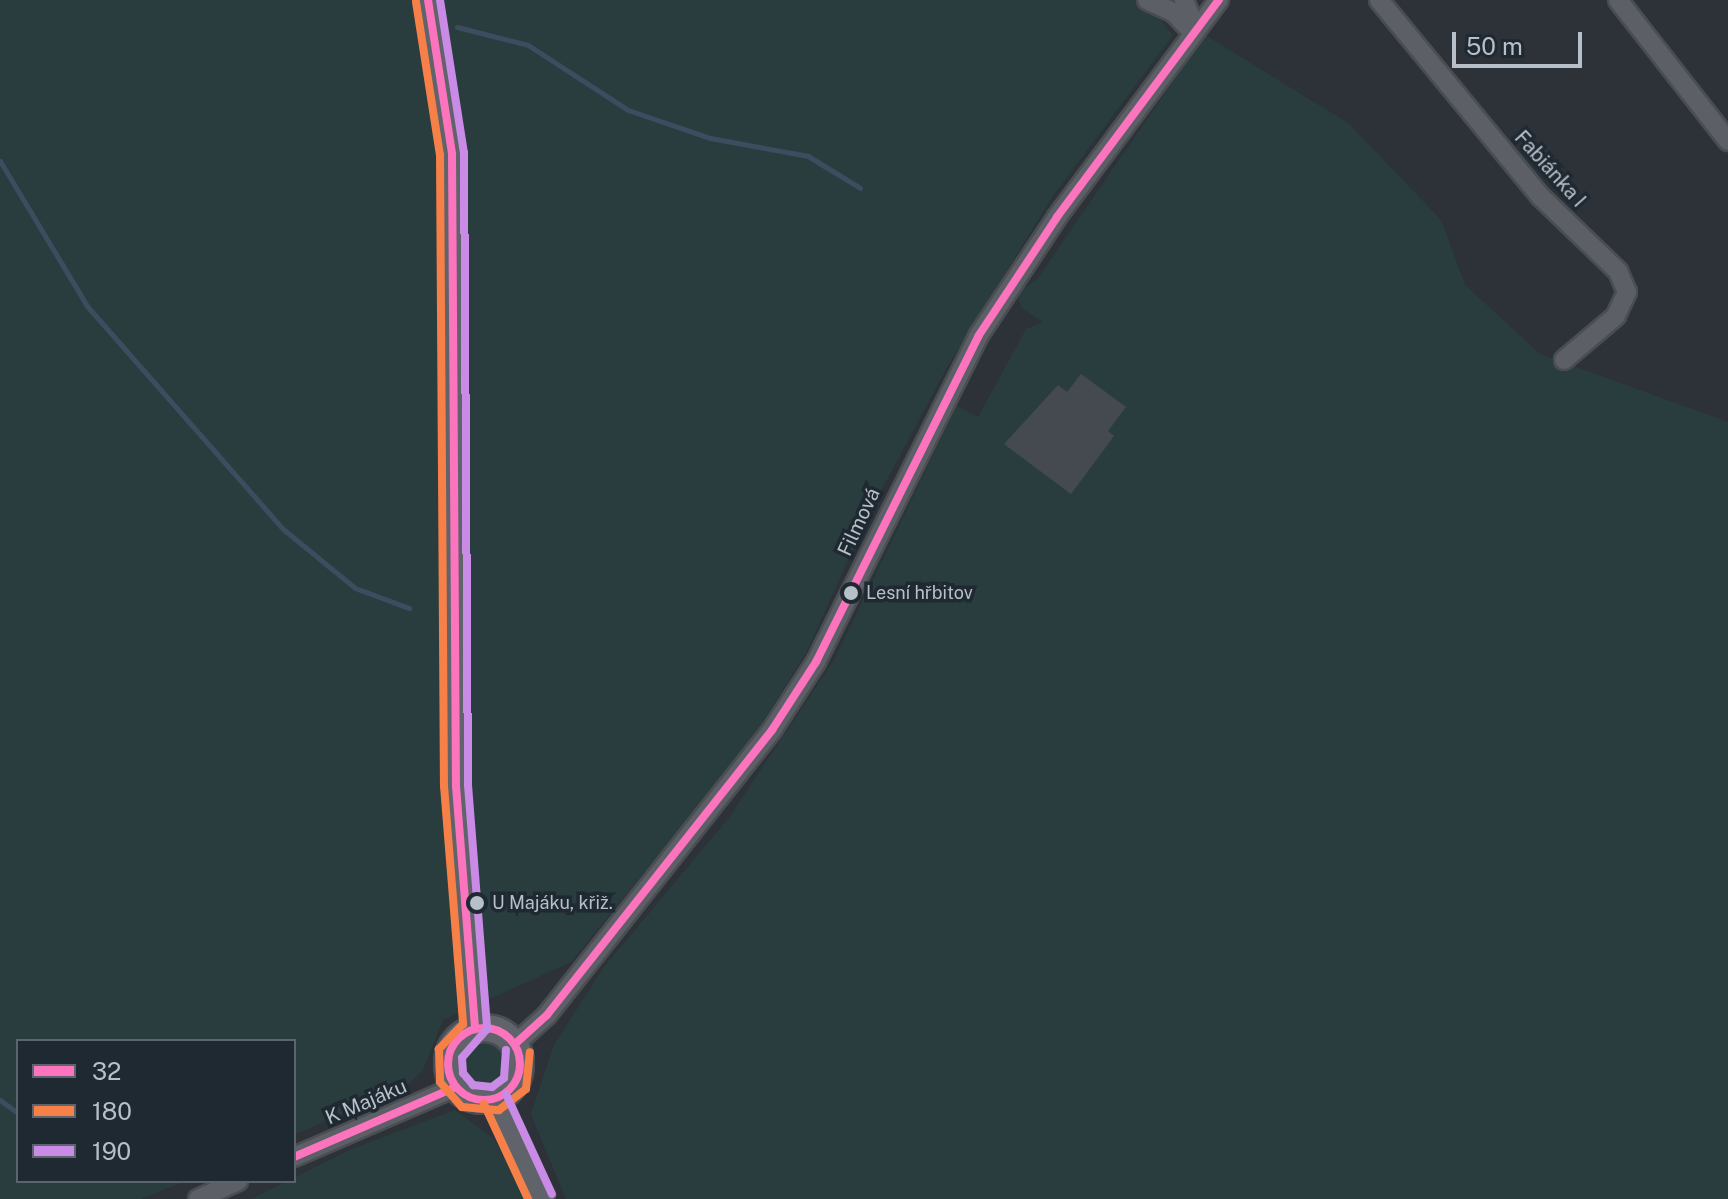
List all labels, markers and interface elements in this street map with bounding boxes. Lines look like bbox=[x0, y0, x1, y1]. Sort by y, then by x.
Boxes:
scale bar bbox=[1456, 16, 1586, 66]
text: 50 m bbox=[1466, 32, 1523, 60]
street label: Fabiánka I bbox=[1509, 126, 1591, 212]
street label: Filmová bbox=[833, 484, 885, 560]
place label: Lesní hřbitov bbox=[866, 582, 973, 604]
marker: Lesní hřbitov bbox=[843, 585, 859, 601]
place label: U Majáku, křiž. bbox=[492, 892, 613, 914]
marker: U Majáku, křiž. bbox=[469, 895, 485, 911]
legend bbox=[16, 1039, 296, 1183]
text: 32 bbox=[92, 1057, 121, 1085]
street label: K Majáku bbox=[322, 1074, 410, 1130]
text: 180 bbox=[92, 1097, 132, 1125]
text: 190 bbox=[92, 1137, 131, 1165]

